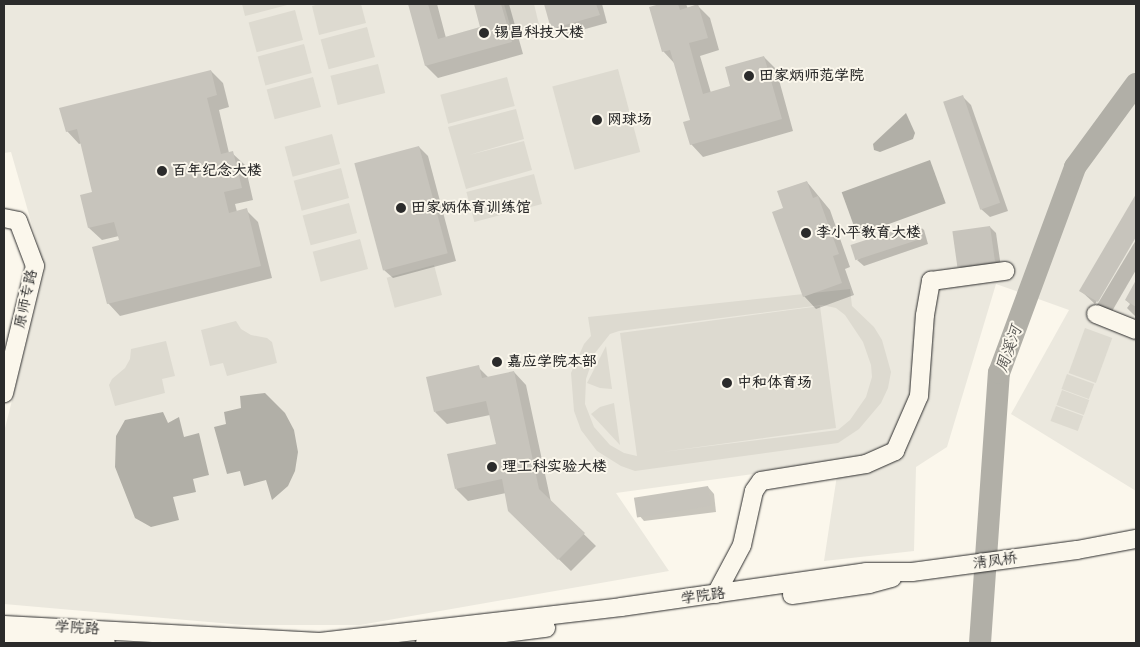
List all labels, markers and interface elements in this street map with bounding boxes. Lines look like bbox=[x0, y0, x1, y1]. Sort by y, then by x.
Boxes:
place label: 锡昌科技大楼 bbox=[494, 24, 584, 42]
marker: 锡昌科技大楼 bbox=[478, 27, 490, 39]
place label: 田家炳师范学院 bbox=[759, 67, 864, 85]
marker: 田家炳师范学院 bbox=[743, 70, 755, 82]
place label: 网球场 bbox=[607, 111, 652, 129]
marker: 网球场 bbox=[591, 114, 603, 126]
place label: 百年纪念大楼 bbox=[172, 162, 262, 180]
marker: 百年纪念大楼 bbox=[156, 165, 168, 177]
place label: 田家炳体育训练馆 bbox=[411, 199, 531, 217]
marker: 田家炳体育训练馆 bbox=[395, 202, 407, 214]
place label: 李小平教育大楼 bbox=[816, 224, 921, 242]
marker: 李小平教育大楼 bbox=[800, 227, 812, 239]
street label: 原师专路 bbox=[11, 268, 41, 330]
water label: 周溪河 bbox=[992, 323, 1026, 375]
place label: 嘉应学院本部 bbox=[507, 353, 597, 371]
marker: 嘉应学院本部 bbox=[491, 356, 503, 368]
place label: 中和体育场 bbox=[737, 374, 812, 392]
marker: 中和体育场 bbox=[721, 377, 733, 389]
place label: 理工科实验大楼 bbox=[502, 458, 607, 476]
marker: 理工科实验大楼 bbox=[486, 461, 498, 473]
street label: 清凤桥 bbox=[971, 549, 1019, 573]
street label: 学院路 bbox=[679, 584, 727, 608]
street label: 学院路 bbox=[54, 618, 100, 638]

